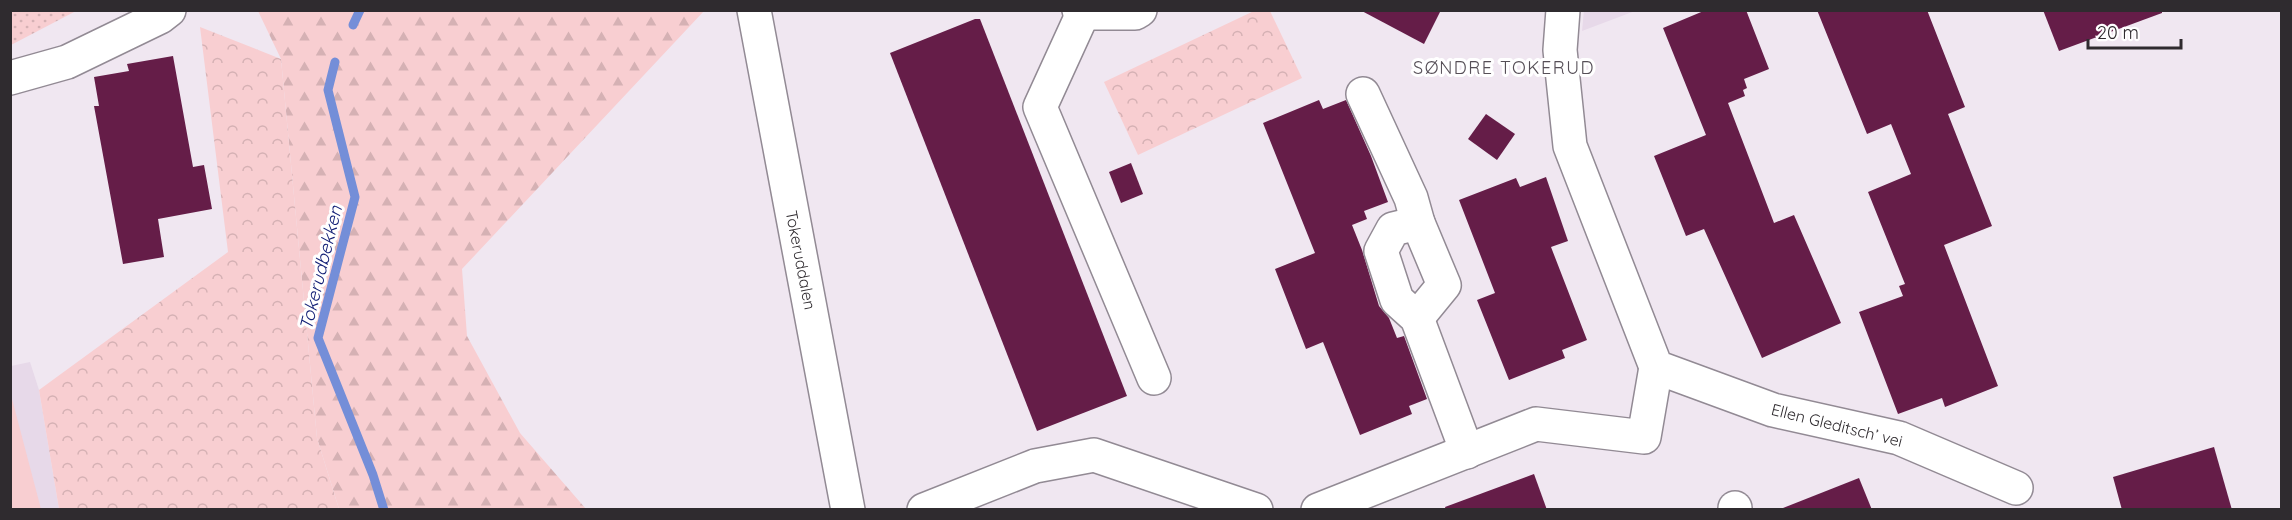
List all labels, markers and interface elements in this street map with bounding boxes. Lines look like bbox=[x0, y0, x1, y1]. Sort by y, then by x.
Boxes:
scale bar bbox=[2088, 12, 2181, 50]
text: 20 m bbox=[2097, 21, 2139, 44]
district label: SØNDRE TOKERUD bbox=[1413, 56, 1595, 79]
water label: Tokerudbekken bbox=[294, 203, 347, 333]
street label: Tokeruddalen bbox=[782, 209, 820, 311]
street label: Ellen Gleditsch’ vei bbox=[1769, 399, 1905, 451]

